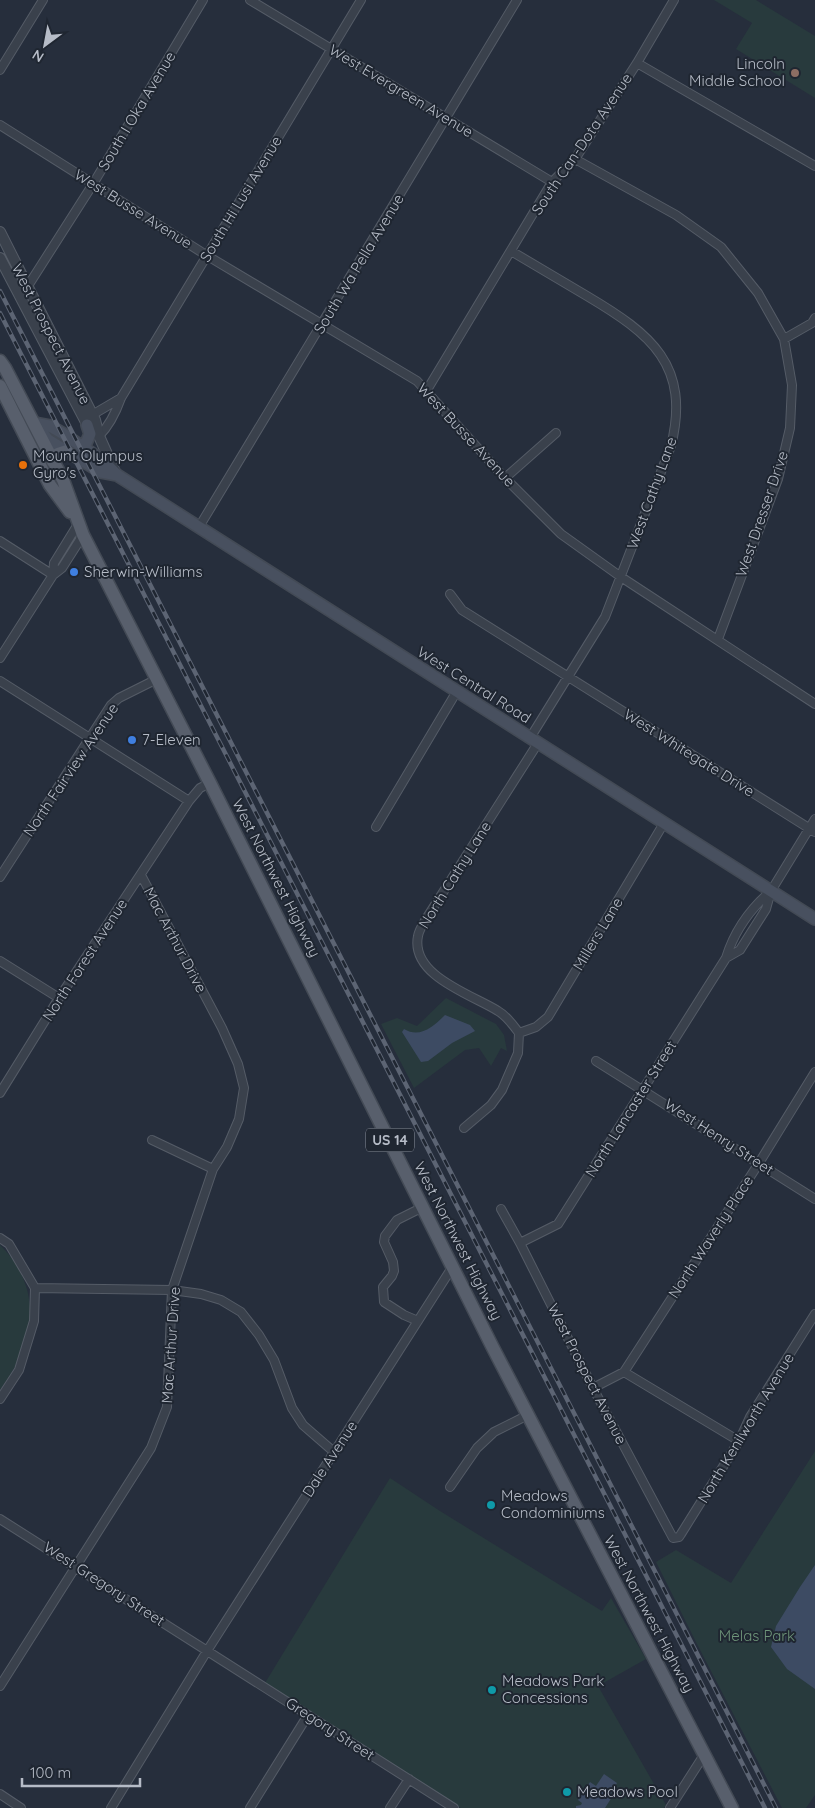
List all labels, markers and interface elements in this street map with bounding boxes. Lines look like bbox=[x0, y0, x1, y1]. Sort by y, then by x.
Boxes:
north arrow bbox=[20, 20, 70, 70]
street label: West Evergreen Avenue bbox=[326, 40, 477, 141]
text: N bbox=[29, 46, 47, 66]
street label: South I Oka Avenue bbox=[94, 48, 180, 174]
place label: Lincoln Middle School bbox=[689, 54, 785, 90]
marker: Lincoln Middle School bbox=[789, 67, 801, 79]
street label: South Can-Dota Avenue bbox=[527, 69, 636, 218]
street label: South Hi Lusi Avenue bbox=[195, 132, 286, 265]
street label: West Busse Avenue bbox=[71, 165, 196, 252]
street label: South Wa Pella Avenue bbox=[309, 190, 408, 337]
street label: West Prospect Avenue bbox=[8, 260, 95, 407]
street label: West Busse Avenue bbox=[413, 379, 519, 491]
street label: West Cathy Lane bbox=[622, 434, 681, 552]
place label: Mount Olympus Gyro's bbox=[33, 446, 142, 482]
street label: West Dresser Drive bbox=[731, 448, 792, 579]
marker: Mount Olympus Gyro's bbox=[17, 459, 29, 471]
place label: Sherwin-Williams bbox=[84, 562, 203, 581]
marker: Sherwin-Williams bbox=[68, 566, 80, 578]
street label: West Central Road bbox=[414, 642, 535, 727]
street label: North Fairview Avenue bbox=[19, 699, 122, 840]
street label: West Whitegate Drive bbox=[620, 705, 758, 801]
place label: 7-Eleven bbox=[142, 730, 201, 749]
marker: 7-Eleven bbox=[126, 734, 138, 746]
street label: West Northwest Highway bbox=[228, 795, 325, 960]
street label: North Cathy Lane bbox=[414, 818, 495, 932]
street label: Mac Arthur Drive bbox=[140, 884, 211, 996]
street label: Millers Lane bbox=[568, 894, 627, 974]
street label: North Forest Avenue bbox=[38, 895, 131, 1025]
street label: North Lancaster Street bbox=[581, 1037, 680, 1181]
street label: West Henry Street bbox=[661, 1094, 777, 1179]
road number: US 14 bbox=[366, 1128, 414, 1152]
street label: West Northwest Highway bbox=[410, 1158, 507, 1323]
street label: North Waverly Place bbox=[664, 1172, 757, 1302]
street label: Mac Arthur Drive bbox=[157, 1286, 184, 1404]
street label: West Prospect Avenue bbox=[544, 1300, 631, 1447]
street label: North Kenilworth Avenue bbox=[693, 1349, 798, 1506]
street label: Dale Avenue bbox=[298, 1417, 361, 1500]
place label: Meadows Condominiums bbox=[501, 1486, 605, 1522]
marker: Meadows Condominiums bbox=[485, 1499, 497, 1511]
street label: West Northwest Highway bbox=[600, 1532, 699, 1696]
street label: West Gregory Street bbox=[40, 1537, 168, 1630]
park label: Melas Park bbox=[719, 1626, 795, 1645]
place label: Meadows Park Concessions bbox=[502, 1671, 604, 1707]
marker: Meadows Park Concessions bbox=[486, 1684, 498, 1696]
street label: Gregory Street bbox=[282, 1693, 378, 1764]
scale bar bbox=[22, 1756, 140, 1788]
text: 100 m bbox=[30, 1763, 71, 1782]
place label: Meadows Pool bbox=[577, 1782, 678, 1801]
marker: Meadows Pool bbox=[561, 1786, 573, 1798]

